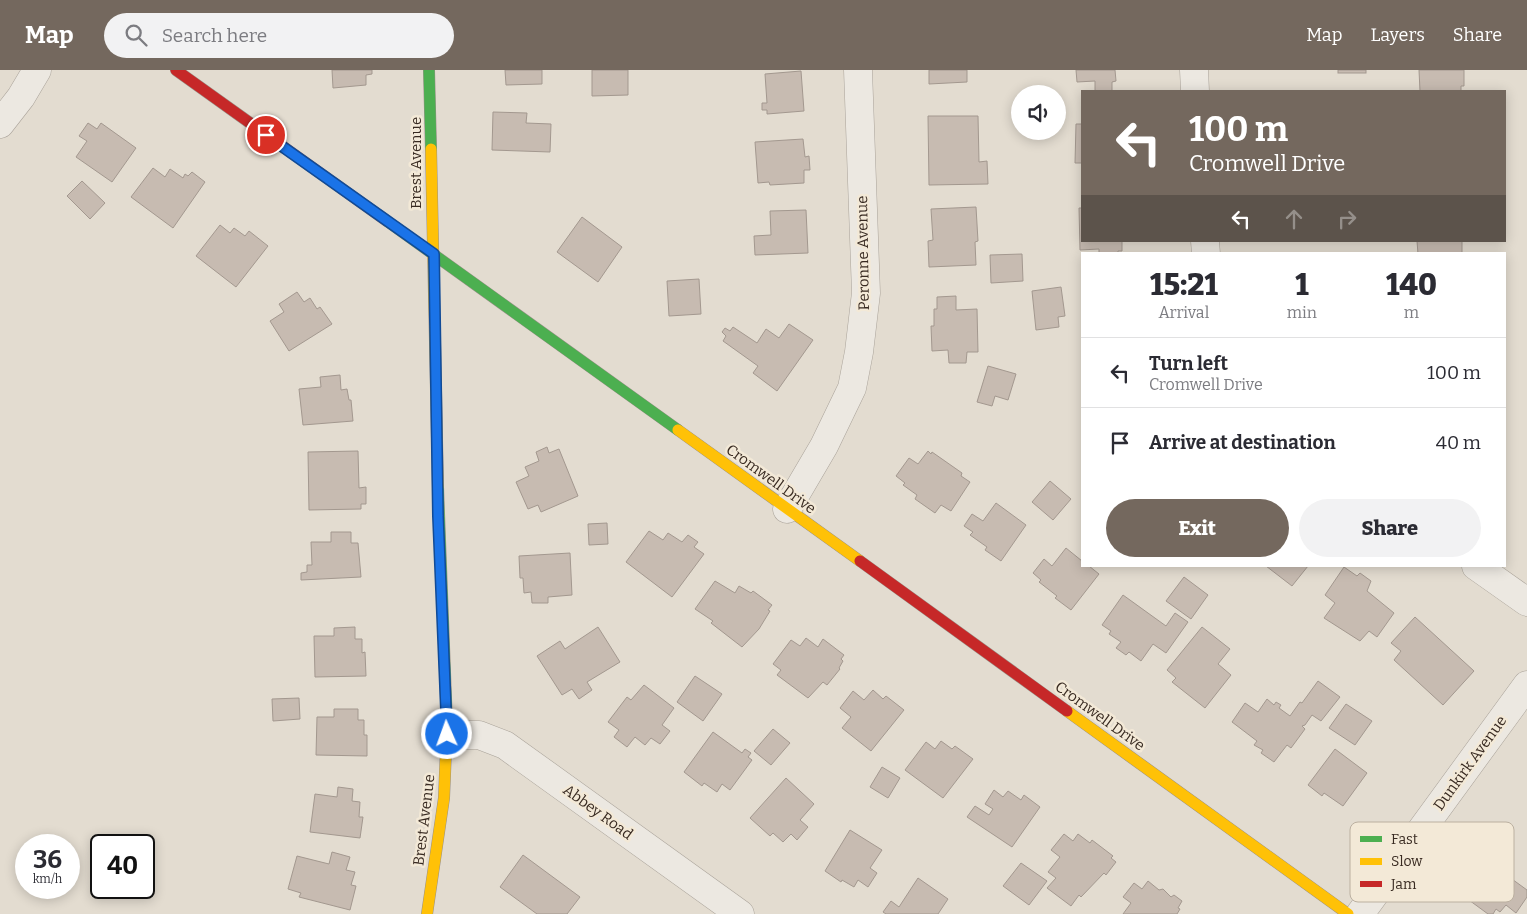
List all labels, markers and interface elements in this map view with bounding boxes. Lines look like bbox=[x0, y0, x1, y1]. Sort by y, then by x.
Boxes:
search box bbox=[104, 13, 454, 58]
text: Map bbox=[25, 21, 74, 49]
icon: search bbox=[122, 21, 150, 49]
text: Search here bbox=[162, 24, 267, 47]
text: Map bbox=[1306, 24, 1342, 46]
text: Layers bbox=[1370, 24, 1425, 46]
text: Share bbox=[1453, 24, 1502, 46]
map controls bbox=[1011, 85, 1066, 140]
button: sound bbox=[1011, 85, 1066, 140]
text: 100 m bbox=[1189, 108, 1288, 150]
icon: left bbox=[1106, 110, 1171, 175]
pin bbox=[245, 114, 287, 156]
street label: Brest Avenue bbox=[407, 117, 425, 209]
icon: arrive bbox=[252, 121, 280, 149]
text: Cromwell Drive bbox=[1189, 150, 1345, 177]
street label: Peronne Avenue bbox=[853, 195, 873, 311]
icon: left bbox=[1227, 205, 1255, 233]
icon: ahead bbox=[1280, 205, 1308, 233]
icon: right bbox=[1333, 205, 1361, 233]
text: 15:21 bbox=[1150, 267, 1218, 303]
text: 1 bbox=[1295, 267, 1309, 303]
text: 140 bbox=[1386, 267, 1437, 303]
text: Arrival bbox=[1159, 303, 1209, 322]
text: min bbox=[1287, 303, 1317, 322]
text: m bbox=[1404, 303, 1419, 322]
text: Turn left bbox=[1149, 352, 1228, 375]
icon: left bbox=[1106, 359, 1134, 387]
text: 100 m bbox=[1427, 361, 1481, 384]
text: Cromwell Drive bbox=[1149, 375, 1263, 394]
icon: arrive bbox=[1106, 429, 1134, 457]
text: Arrive at destination bbox=[1149, 431, 1336, 454]
text: 40 m bbox=[1436, 431, 1481, 454]
street label: Cromwell Drive bbox=[723, 440, 819, 518]
button: Exit bbox=[1106, 499, 1289, 557]
button: Share bbox=[1299, 499, 1481, 557]
street label: Cromwell Drive bbox=[1052, 677, 1148, 755]
position arrow bbox=[420, 707, 472, 759]
street label: Dunkirk Avenue bbox=[1430, 712, 1510, 814]
street label: Brest Avenue bbox=[409, 773, 439, 867]
street label: Abbey Road bbox=[560, 781, 637, 843]
legend bbox=[1350, 822, 1514, 902]
text: Fast bbox=[1391, 831, 1418, 848]
speed limit sign: 40 bbox=[90, 834, 155, 899]
text: 36 bbox=[33, 845, 62, 875]
text: Slow bbox=[1391, 853, 1423, 870]
text: km/h bbox=[33, 872, 62, 886]
text: Jam bbox=[1390, 876, 1417, 893]

